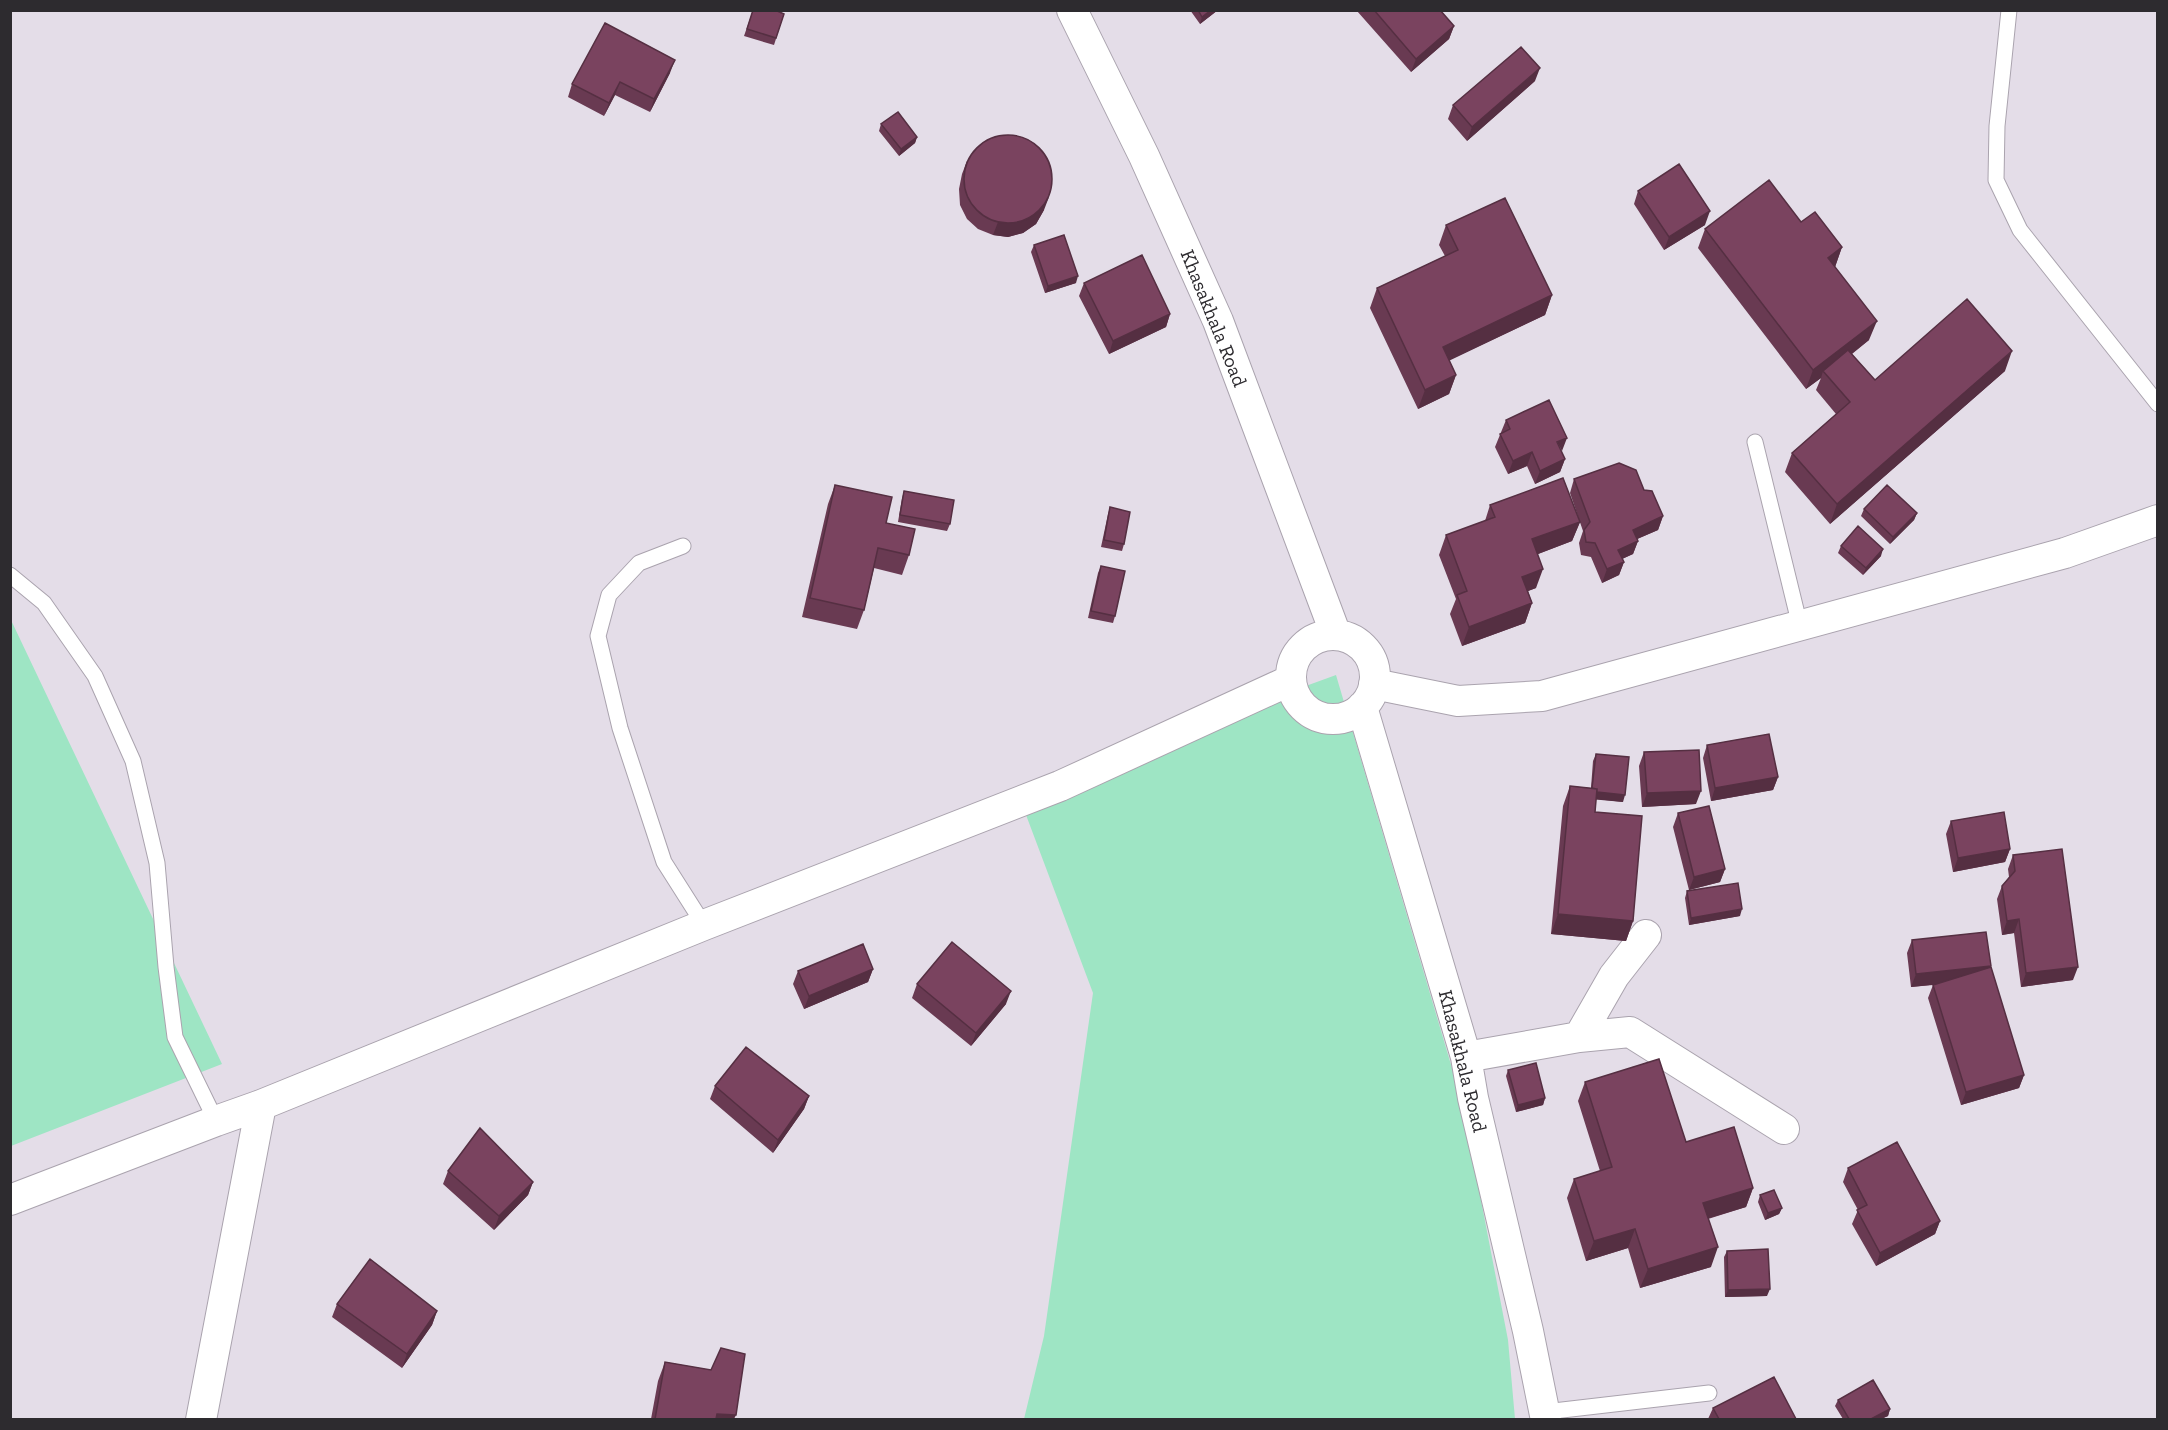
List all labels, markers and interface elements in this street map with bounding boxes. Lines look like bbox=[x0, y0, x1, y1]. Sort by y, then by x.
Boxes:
street label: Khasakhala Road bbox=[1176, 246, 1252, 390]
street label: Khasakhala Road bbox=[1434, 987, 1492, 1135]

